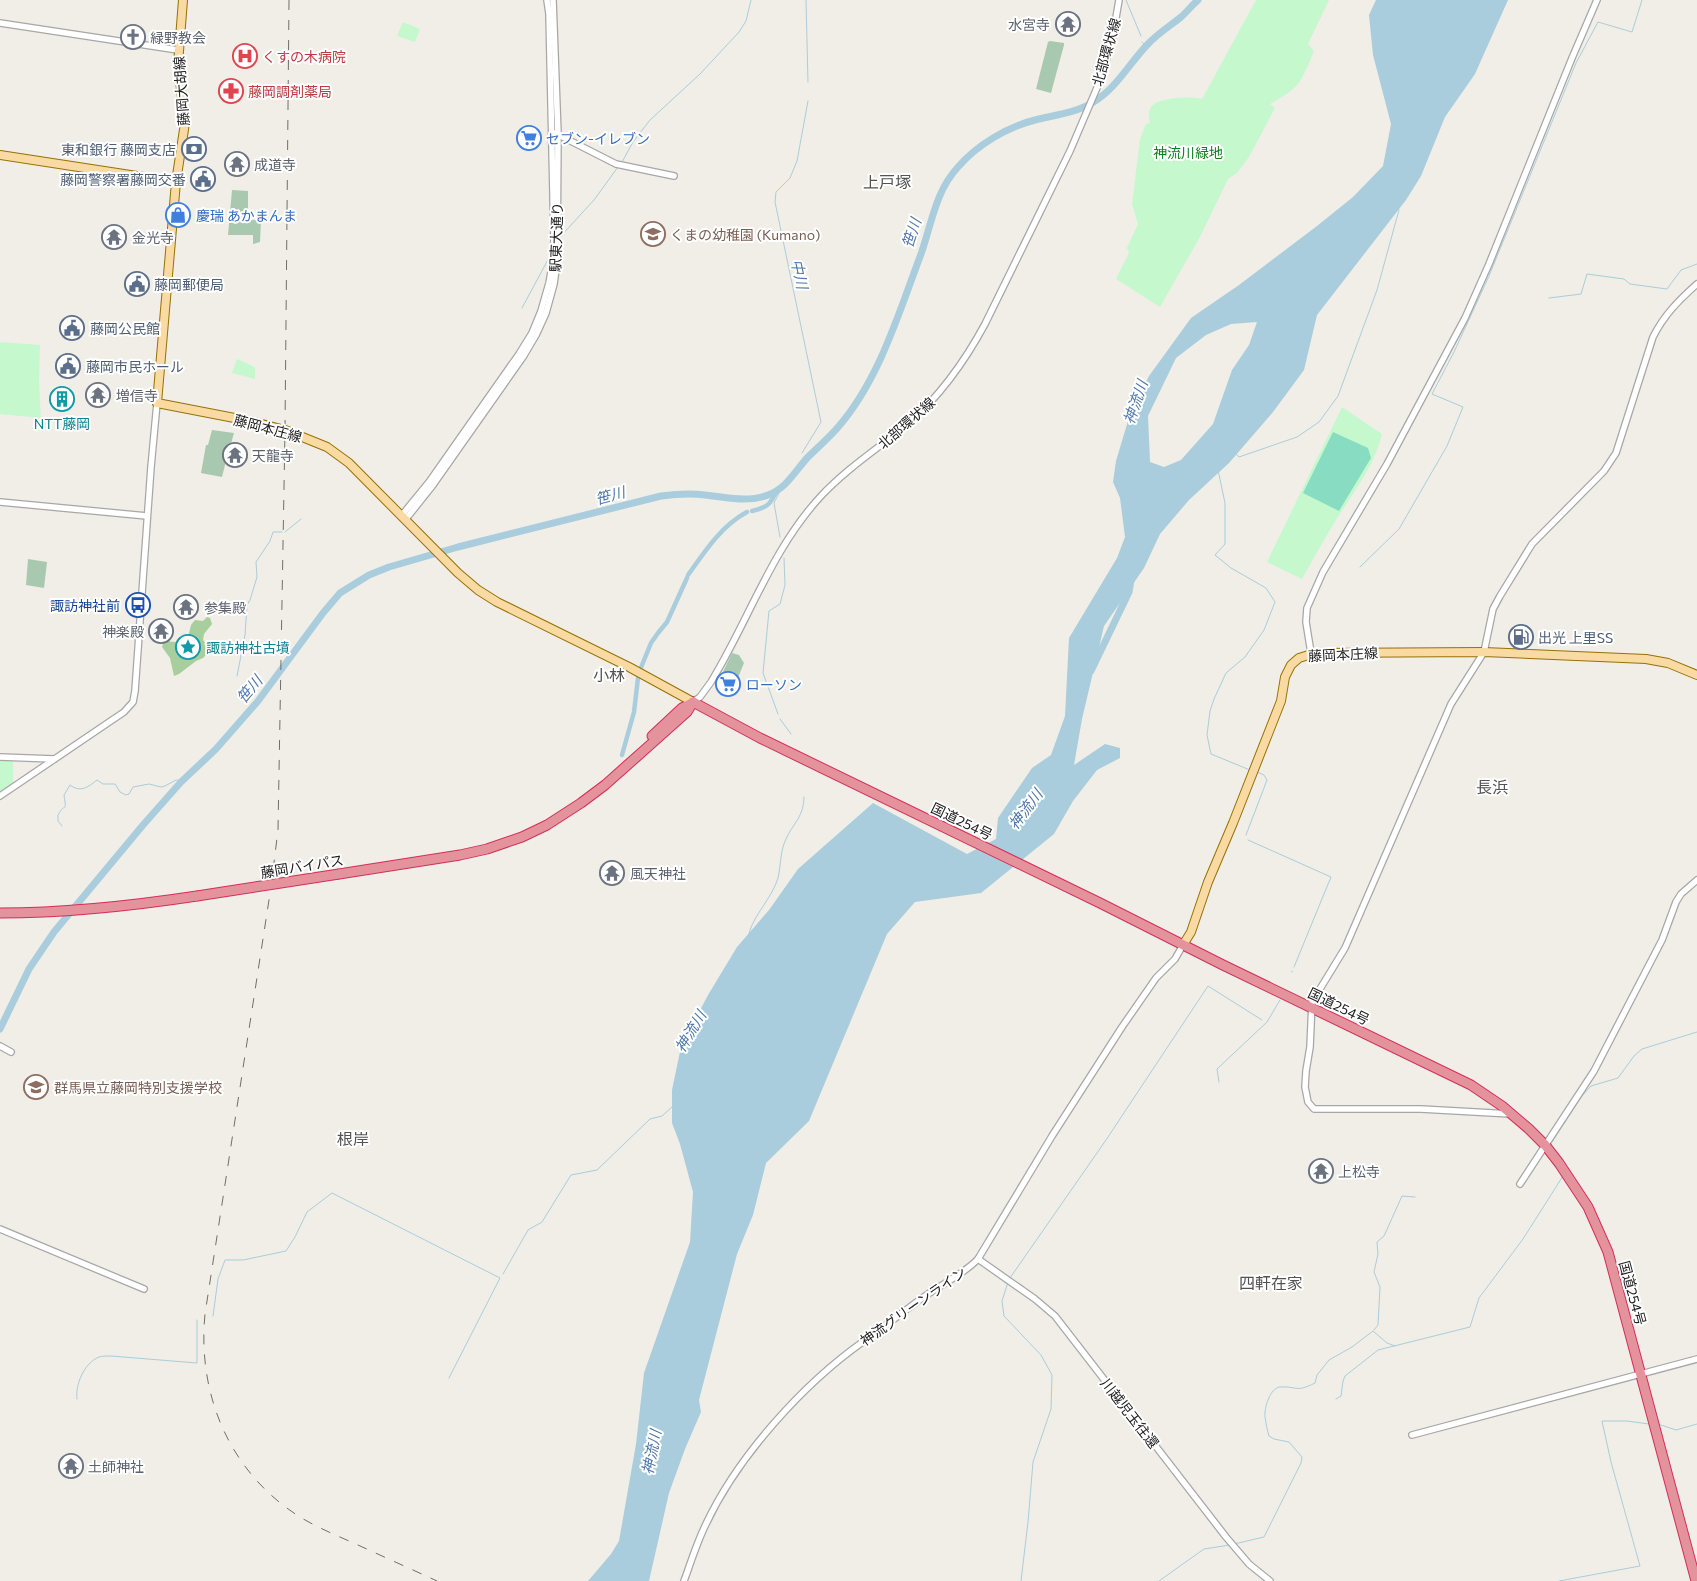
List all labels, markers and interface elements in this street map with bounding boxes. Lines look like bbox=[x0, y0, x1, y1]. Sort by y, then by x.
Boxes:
temple icon: 水宮寺 bbox=[1055, 11, 1081, 37]
place label: 水宮寺 bbox=[1008, 16, 1050, 33]
street label: 北部環状線 bbox=[1088, 16, 1124, 88]
church icon: 緑野教会 bbox=[120, 24, 146, 50]
place label: 緑野教会 bbox=[150, 29, 206, 46]
hospital icon: くすの木病院 bbox=[232, 43, 258, 69]
place label: くすの木病院 bbox=[262, 48, 346, 65]
street label: 藤岡大胡線 bbox=[170, 55, 192, 127]
pharmacy icon: 藤岡調剤薬局 bbox=[218, 78, 244, 104]
place label: 藤岡調剤薬局 bbox=[248, 83, 332, 100]
supermarket icon: セブン-イレブン bbox=[516, 125, 542, 151]
place label: セブン-イレブン bbox=[546, 130, 650, 147]
bank icon: 東和銀行 藤岡支店 bbox=[181, 136, 207, 162]
place label: 東和銀行 藤岡支店 bbox=[61, 141, 176, 158]
park label: 神流川緑地 bbox=[1153, 144, 1223, 161]
temple icon: 成道寺 bbox=[224, 151, 250, 177]
place label: 成道寺 bbox=[254, 156, 296, 173]
public building icon: 藤岡警察署藤岡交番 bbox=[190, 166, 216, 192]
place label: 藤岡警察署藤岡交番 bbox=[60, 171, 186, 188]
district label: 上戸塚 bbox=[863, 172, 911, 191]
shop icon: 慶瑞 あかまんま bbox=[165, 202, 191, 228]
street label: 駅東大通り bbox=[546, 202, 566, 272]
place label: 慶瑞 あかまんま bbox=[196, 207, 297, 224]
water label: 笹川 bbox=[898, 214, 925, 250]
school or university icon: くまの幼稚園 (Kumano) bbox=[640, 221, 666, 247]
temple icon: 金光寺 bbox=[101, 224, 127, 250]
place label: くまの幼稚園 (Kumano) bbox=[670, 226, 820, 243]
place label: 金光寺 bbox=[132, 229, 174, 246]
water label: 中川 bbox=[788, 257, 812, 292]
public building icon: 藤岡郵便局 bbox=[124, 271, 150, 297]
place label: 藤岡郵便局 bbox=[154, 276, 224, 293]
public building icon: 藤岡公民館 bbox=[59, 315, 85, 341]
place label: 藤岡公民館 bbox=[90, 320, 160, 337]
public building icon: 藤岡市民ホール bbox=[55, 353, 81, 379]
place label: 藤岡市民ホール bbox=[86, 358, 184, 375]
water label: 神流川 bbox=[1119, 376, 1151, 426]
temple icon: 増信寺 bbox=[85, 382, 111, 408]
building icon: NTT藤岡 bbox=[49, 386, 75, 412]
place label: 増信寺 bbox=[116, 387, 158, 404]
street label: 北部環状線 bbox=[874, 394, 938, 452]
street label: 藤岡本庄線 bbox=[232, 411, 304, 445]
place label: NTT藤岡 bbox=[34, 415, 90, 432]
temple icon: 天龍寺 bbox=[222, 442, 248, 468]
place label: 天龍寺 bbox=[252, 447, 294, 464]
water label: 笹川 bbox=[593, 482, 629, 508]
bus stop icon: 諏訪神社前 bbox=[125, 592, 151, 618]
temple icon: 参集殿 bbox=[173, 594, 199, 620]
place label: 諏訪神社前 bbox=[50, 597, 120, 614]
place label: 参集殿 bbox=[204, 599, 246, 616]
temple icon: 神楽殿 bbox=[148, 618, 174, 644]
place label: 神楽殿 bbox=[102, 623, 144, 640]
fuel station icon: 出光 上里SS bbox=[1508, 624, 1534, 650]
place label: 出光 上里SS bbox=[1538, 629, 1613, 646]
place icon: 諏訪神社古墳 bbox=[175, 634, 201, 660]
place label: 諏訪神社古墳 bbox=[206, 639, 290, 656]
street label: 藤岡本庄線 bbox=[1308, 644, 1378, 664]
district label: 小林 bbox=[593, 665, 625, 684]
water label: 笹川 bbox=[232, 670, 267, 706]
supermarket icon: ローソン bbox=[715, 671, 741, 697]
place label: ローソン bbox=[746, 676, 802, 693]
district label: 長浜 bbox=[1476, 777, 1508, 796]
water label: 神流川 bbox=[1004, 784, 1047, 832]
street label: 国道254号 bbox=[929, 799, 995, 843]
street label: 藤岡バイパス bbox=[259, 851, 345, 881]
temple icon: 風天神社 bbox=[599, 860, 625, 886]
place label: 風天神社 bbox=[630, 865, 686, 882]
street label: 国道254号 bbox=[1306, 984, 1372, 1028]
water label: 神流川 bbox=[671, 1005, 710, 1055]
school or university icon: 群馬県立藤岡特別支援学校 bbox=[23, 1074, 49, 1100]
place label: 群馬県立藤岡特別支援学校 bbox=[54, 1079, 222, 1096]
district label: 根岸 bbox=[337, 1129, 369, 1148]
temple icon: 上松寺 bbox=[1308, 1158, 1334, 1184]
place label: 上松寺 bbox=[1338, 1163, 1380, 1180]
street label: 国道254号 bbox=[1616, 1259, 1650, 1327]
street label: 神流グリーンライン bbox=[857, 1263, 969, 1349]
district label: 四軒在家 bbox=[1239, 1273, 1303, 1292]
street label: 川越児玉往還 bbox=[1097, 1375, 1163, 1451]
water label: 神流川 bbox=[638, 1426, 665, 1476]
temple icon: 土師神社 bbox=[58, 1453, 84, 1479]
place label: 土師神社 bbox=[88, 1458, 144, 1475]

